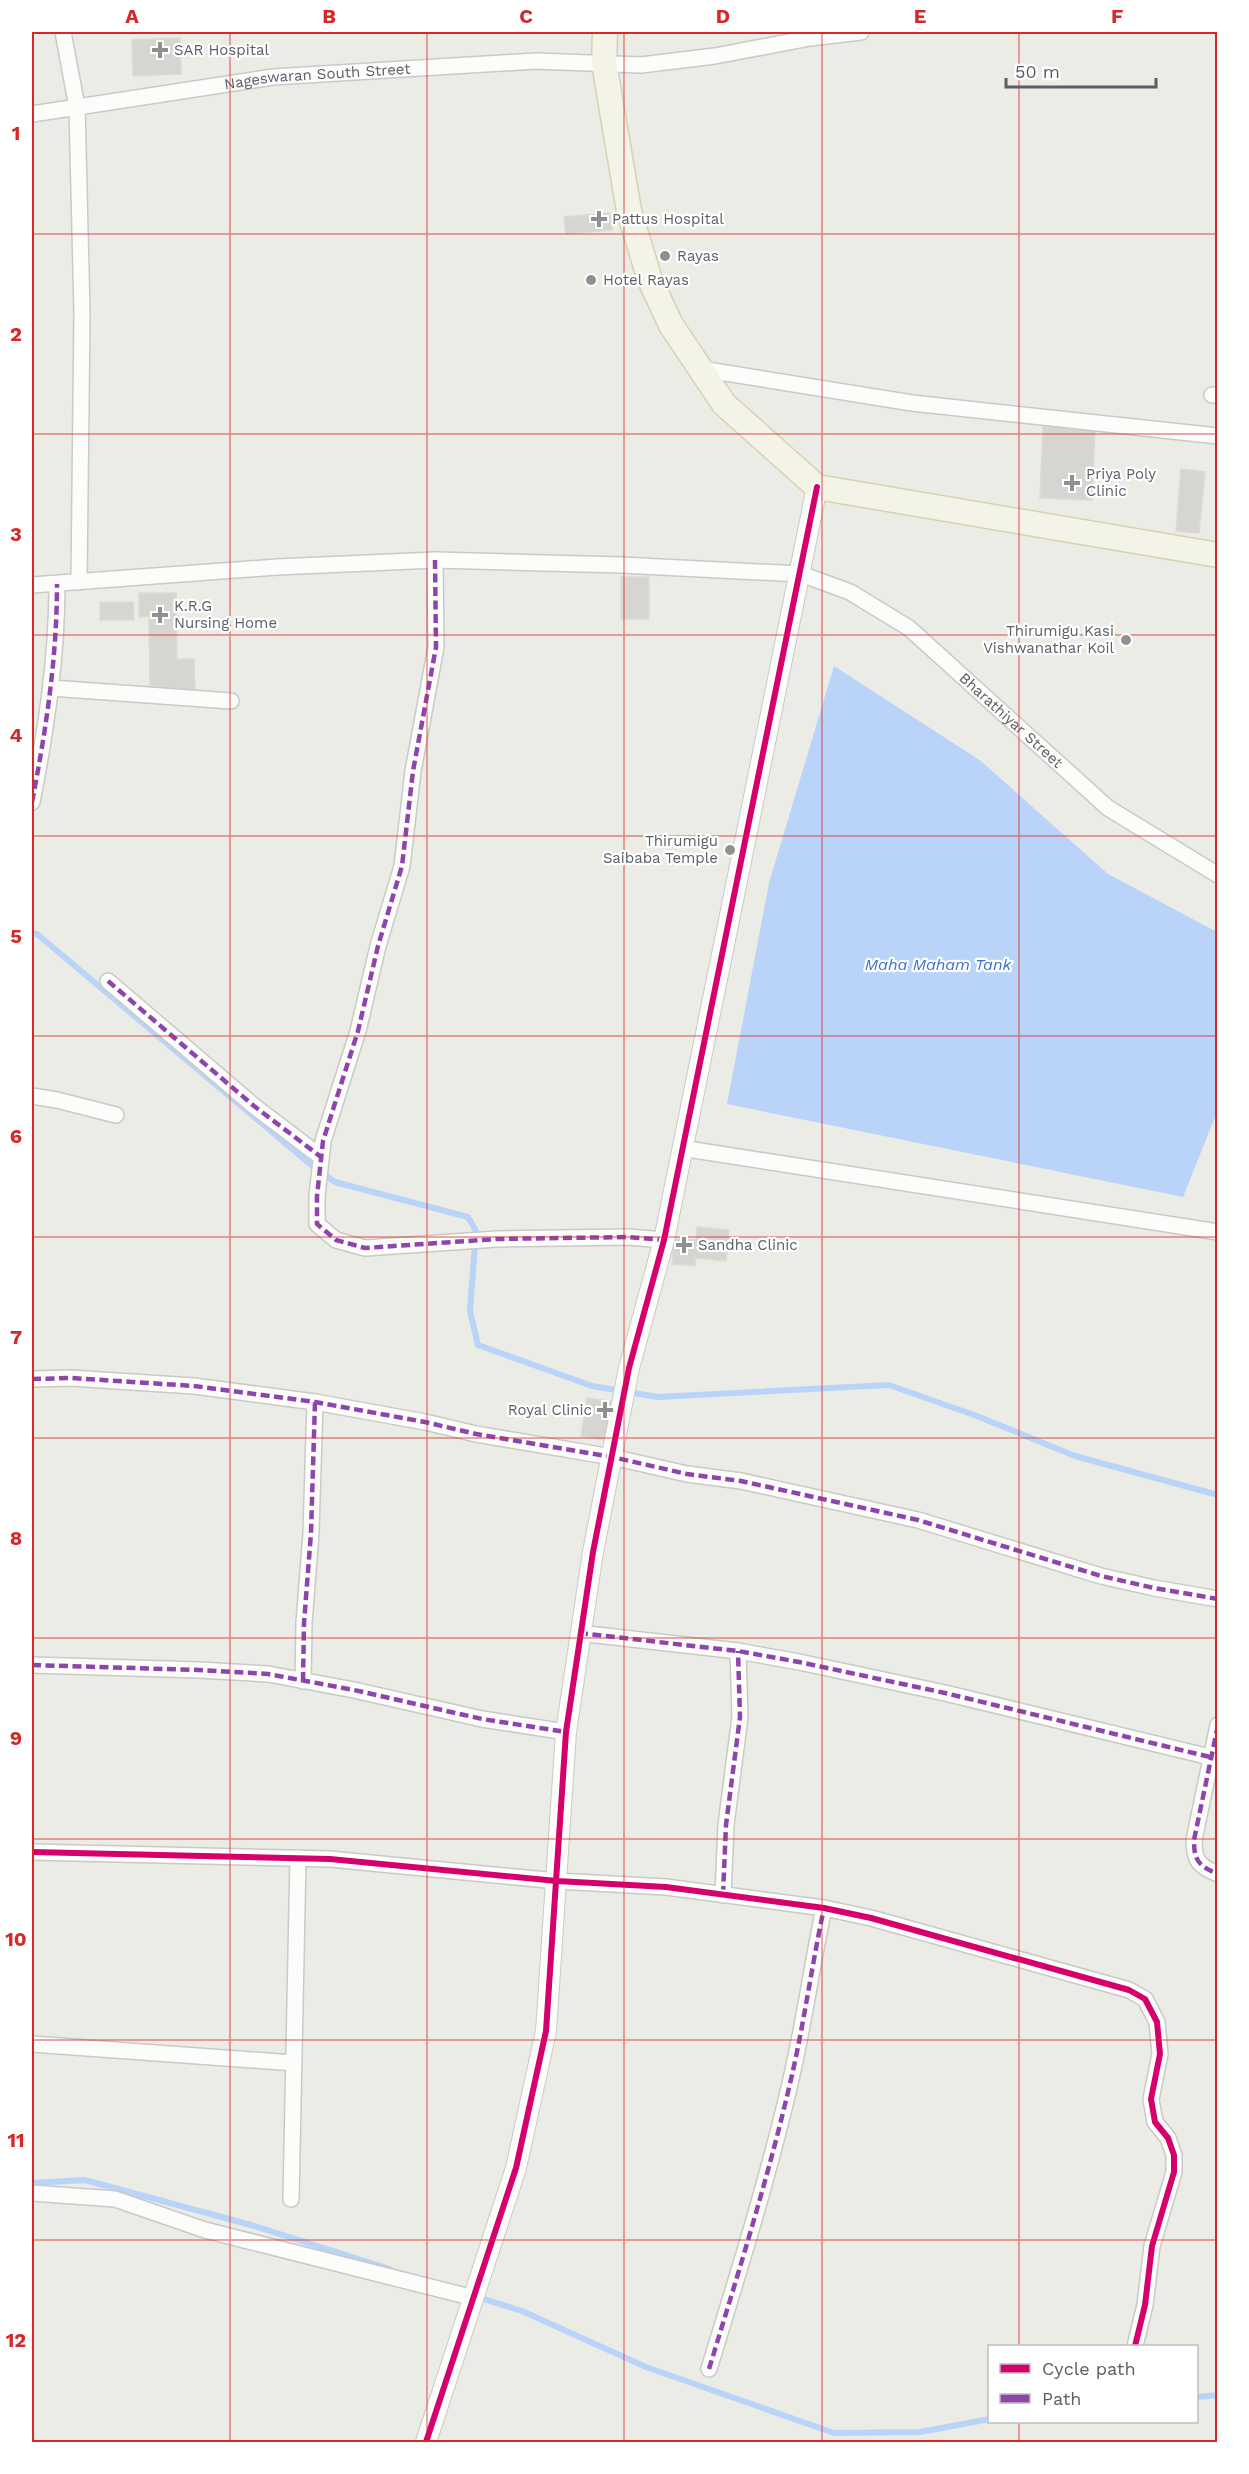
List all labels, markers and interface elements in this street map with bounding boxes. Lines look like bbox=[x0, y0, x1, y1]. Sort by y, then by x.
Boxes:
text: A bbox=[125, 4, 139, 28]
text: B bbox=[322, 4, 336, 28]
text: C bbox=[519, 4, 533, 28]
text: D bbox=[716, 4, 730, 28]
text: E bbox=[914, 4, 926, 28]
text: F bbox=[1111, 4, 1123, 28]
marker: SAR Hospital bbox=[151, 41, 169, 59]
place label: SAR Hospital bbox=[174, 41, 269, 59]
scale bar bbox=[1006, 51, 1156, 89]
street label: Nageswaran South Street bbox=[223, 60, 412, 93]
text: 50 m bbox=[1015, 61, 1060, 82]
text: 1 bbox=[12, 121, 20, 145]
marker: Pattus Hospital bbox=[590, 210, 608, 228]
place label: Pattus Hospital bbox=[612, 210, 724, 228]
place label: Rayas bbox=[677, 247, 719, 265]
marker: Rayas bbox=[658, 249, 672, 263]
place label: Hotel Rayas bbox=[603, 271, 689, 289]
marker: Hotel Rayas bbox=[584, 273, 598, 287]
text: 2 bbox=[10, 322, 22, 346]
place label: Priya Poly Clinic bbox=[1086, 465, 1156, 500]
marker: Priya Poly Clinic bbox=[1063, 474, 1081, 492]
text: 3 bbox=[10, 522, 22, 546]
place label: K.R.G Nursing Home bbox=[174, 597, 277, 632]
marker: K.R.G Nursing Home bbox=[151, 606, 169, 624]
place label: Thirumigu Kasi Vishwanathar Koil bbox=[983, 622, 1114, 657]
marker: Thirumigu Kasi Vishwanathar Koil bbox=[1119, 633, 1133, 647]
street label: Bharathiyar Street bbox=[955, 669, 1067, 772]
text: 4 bbox=[10, 723, 23, 747]
place label: Thirumigu Saibaba Temple bbox=[603, 832, 718, 867]
marker: Thirumigu Saibaba Temple bbox=[723, 843, 737, 857]
text: 5 bbox=[10, 924, 22, 948]
water label: Maha Maham Tank bbox=[865, 955, 1012, 974]
text: 6 bbox=[10, 1124, 22, 1148]
marker: Sandha Clinic bbox=[675, 1236, 693, 1254]
place label: Sandha Clinic bbox=[698, 1236, 798, 1254]
text: 7 bbox=[10, 1325, 22, 1349]
place label: Royal Clinic bbox=[508, 1401, 592, 1419]
marker: Royal Clinic bbox=[596, 1401, 614, 1419]
text: 8 bbox=[10, 1526, 22, 1550]
text: 9 bbox=[10, 1726, 22, 1750]
text: 10 bbox=[5, 1927, 27, 1951]
text: 11 bbox=[7, 2128, 25, 2152]
text: 12 bbox=[6, 2328, 26, 2352]
legend bbox=[988, 2345, 1198, 2423]
text: Cycle path bbox=[1042, 2358, 1136, 2379]
text: Path bbox=[1042, 2388, 1082, 2409]

